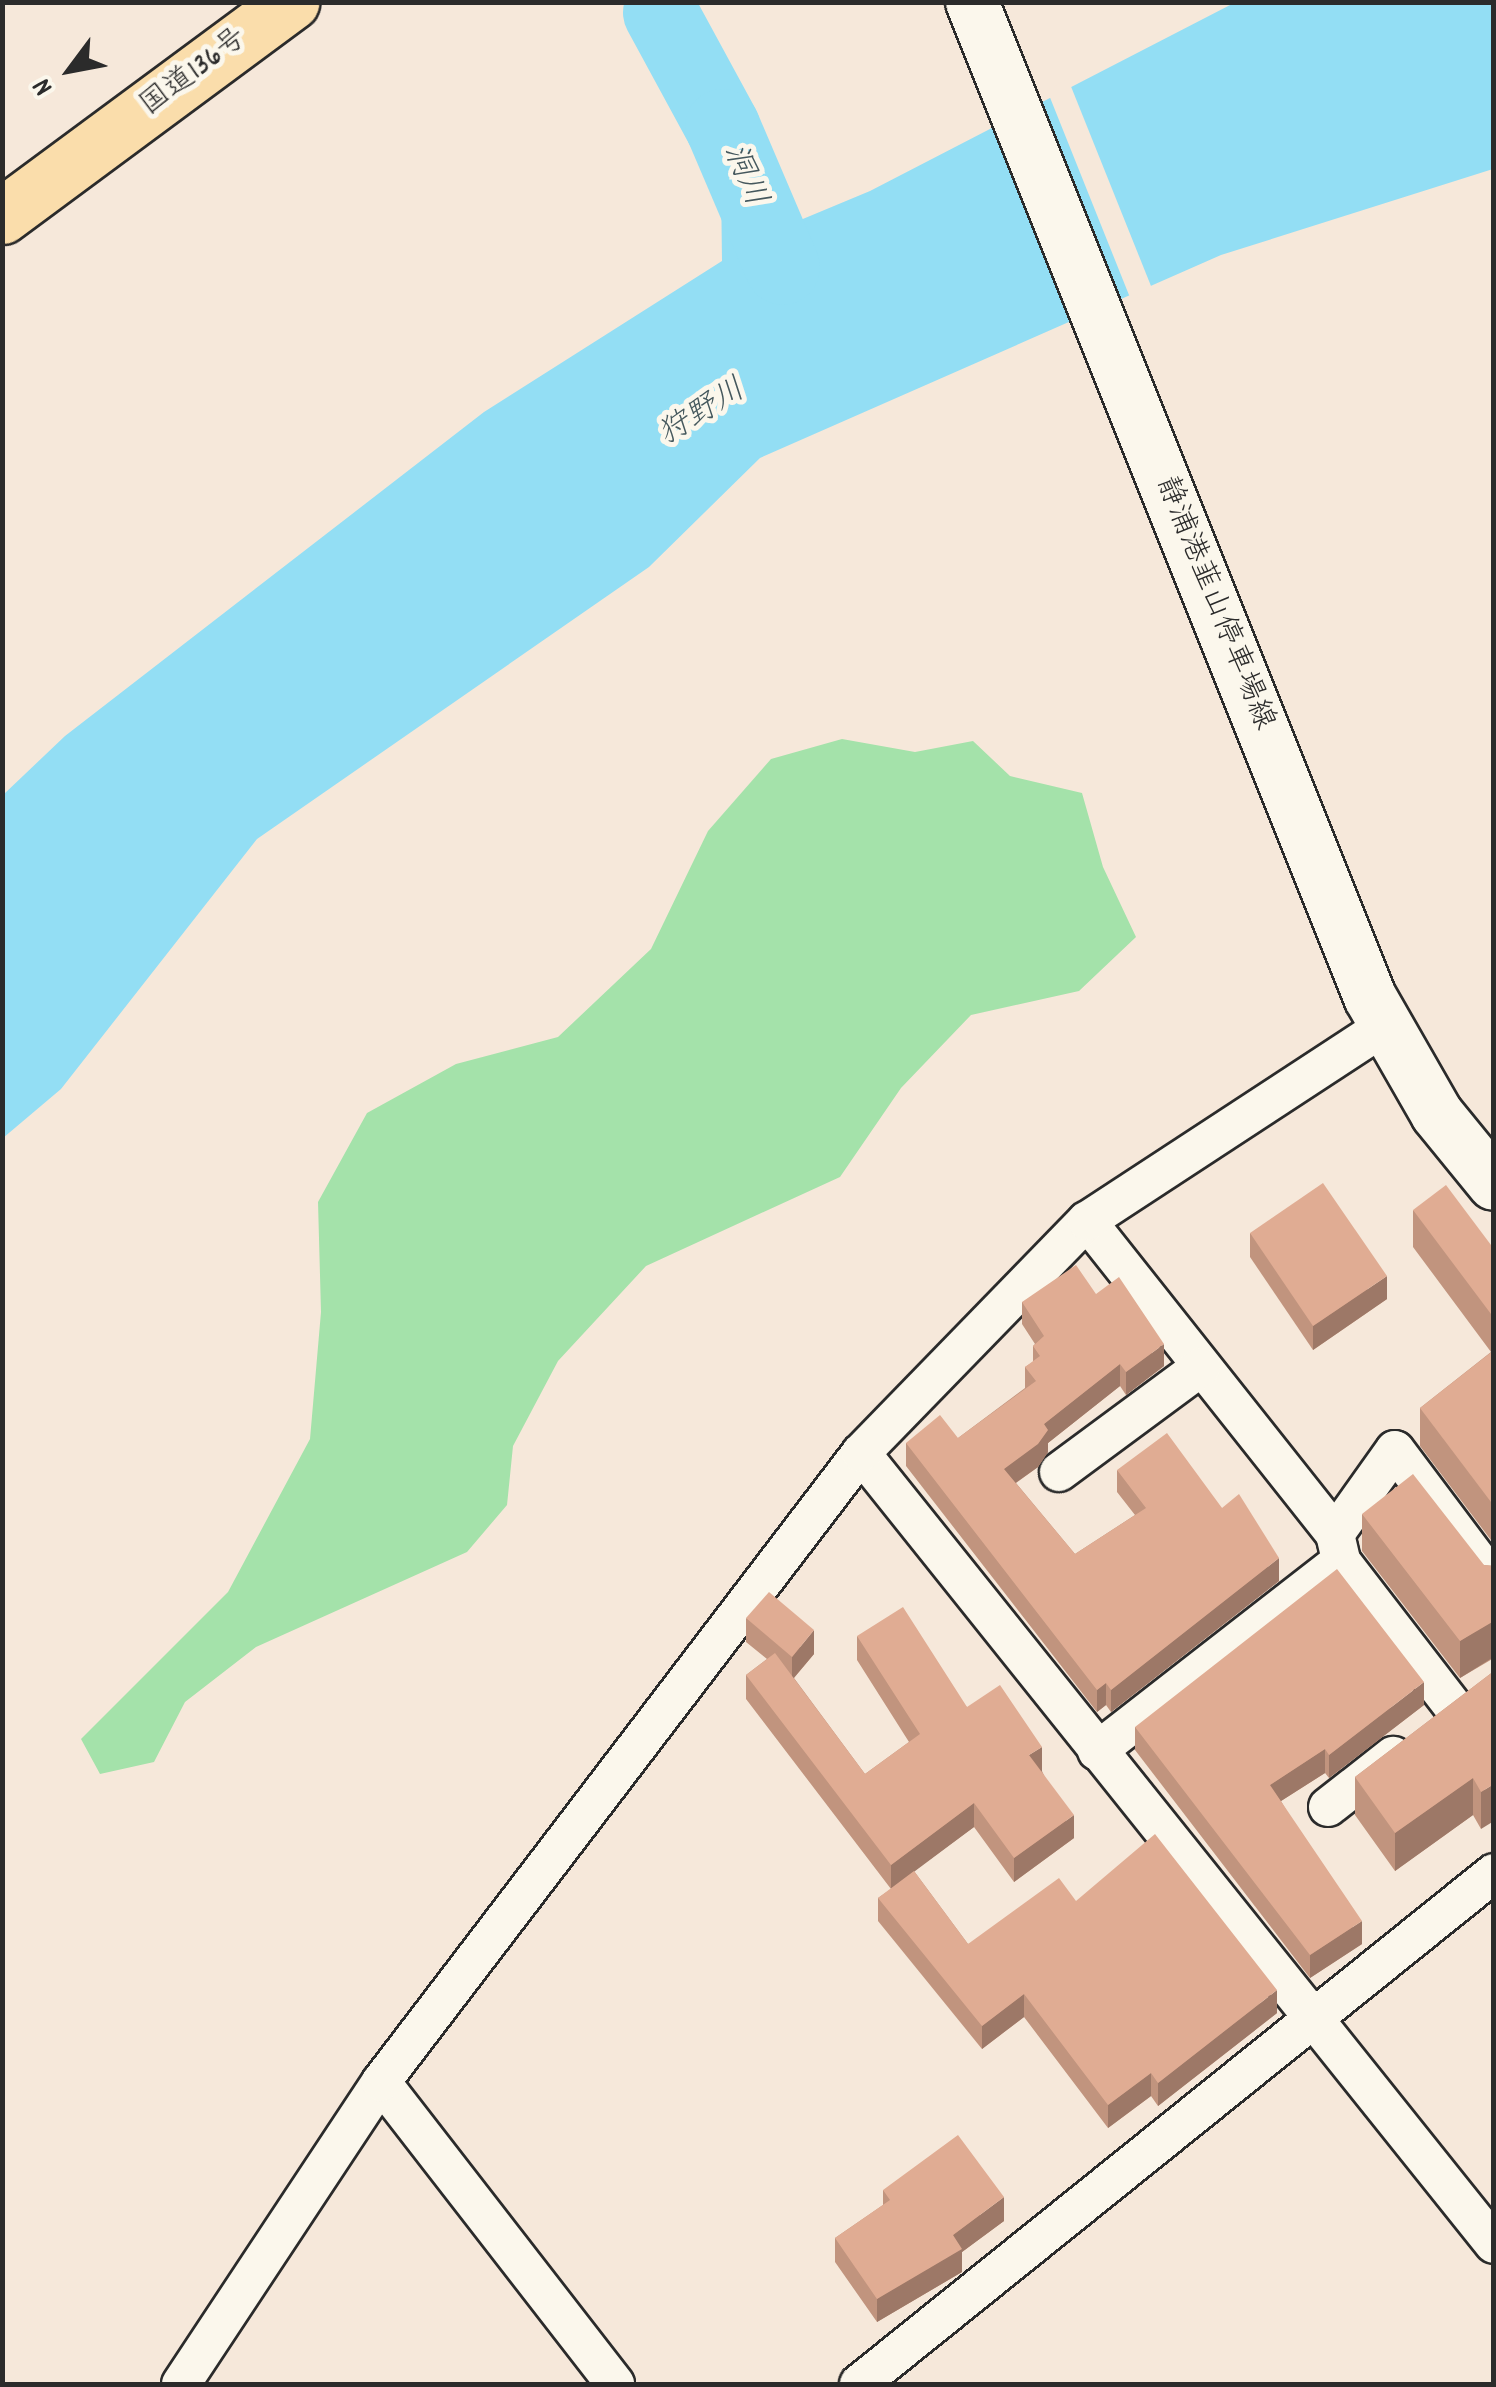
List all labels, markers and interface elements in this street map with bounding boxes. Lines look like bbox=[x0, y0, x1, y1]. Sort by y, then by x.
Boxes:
north arrow bbox=[20, 20, 120, 120]
street label: 国道136号 bbox=[134, 22, 256, 126]
text: N bbox=[24, 69, 65, 102]
water label: 洞川 bbox=[713, 139, 773, 213]
water label: 狩野川 bbox=[652, 372, 754, 456]
street label: 静浦港韮山停車場線 bbox=[1146, 472, 1280, 736]

